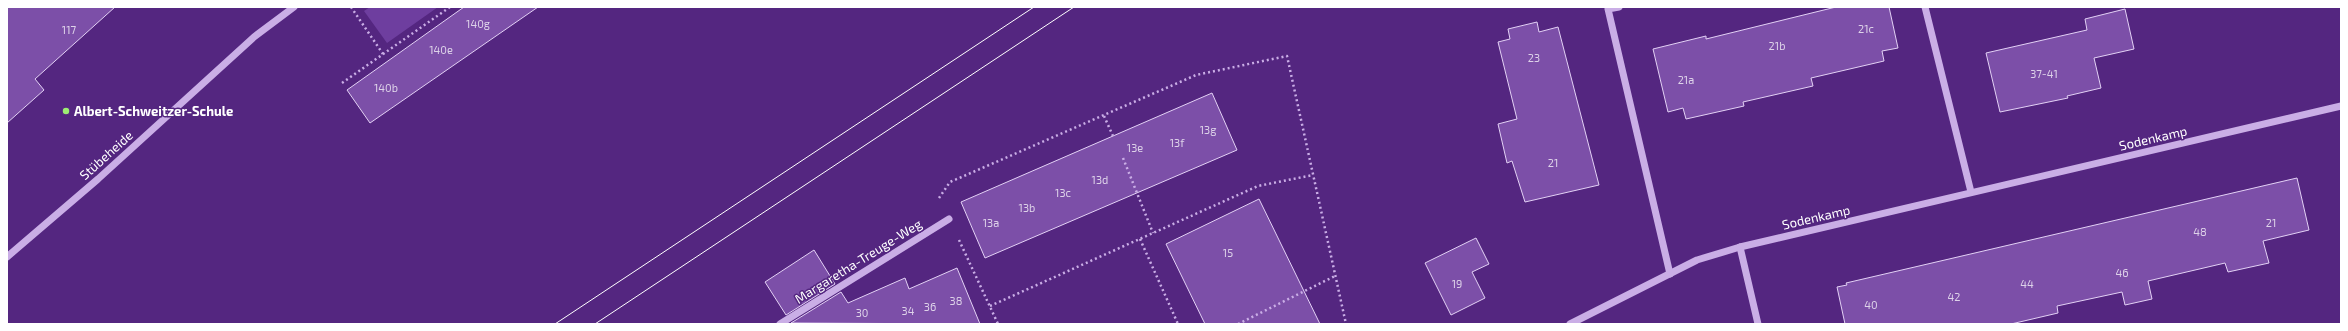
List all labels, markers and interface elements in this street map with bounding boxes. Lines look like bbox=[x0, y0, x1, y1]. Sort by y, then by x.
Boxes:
house number: 140g bbox=[466, 17, 490, 30]
house number: 21c bbox=[1858, 22, 1874, 35]
house number: 117 bbox=[62, 23, 77, 36]
house number: 21b bbox=[1769, 39, 1785, 52]
house number: 140e bbox=[429, 43, 453, 56]
house number: 23 bbox=[1528, 51, 1540, 64]
house number: 37-41 bbox=[2030, 67, 2058, 80]
house number: 21a bbox=[1678, 73, 1694, 86]
house number: 140b bbox=[374, 81, 398, 94]
place label: Albert-Schweitzer-Schule bbox=[74, 103, 233, 119]
marker: Albert-Schweitzer-Schule bbox=[61, 106, 71, 116]
street label: Sodenkamp bbox=[2117, 122, 2189, 154]
house number: 13g bbox=[1200, 123, 1216, 136]
street label: Stübeheide bbox=[76, 127, 136, 183]
house number: 13f bbox=[1170, 136, 1185, 149]
house number: 13e bbox=[1127, 141, 1143, 154]
house number: 21 bbox=[1548, 156, 1558, 169]
house number: 13d bbox=[1092, 173, 1108, 186]
house number: 13c bbox=[1055, 186, 1071, 199]
house number: 13b bbox=[1019, 201, 1035, 214]
street label: Sodenkamp bbox=[1780, 201, 1852, 233]
street label: Margaretha-Treuge-Weg bbox=[792, 215, 924, 307]
house number: 13a bbox=[983, 216, 999, 229]
house number: 21 bbox=[2266, 216, 2276, 229]
house number: 48 bbox=[2193, 225, 2207, 238]
house number: 15 bbox=[1223, 246, 1233, 259]
house number: 46 bbox=[2115, 266, 2129, 279]
house number: 19 bbox=[1452, 277, 1462, 290]
house number: 44 bbox=[2020, 277, 2034, 290]
house number: 42 bbox=[1948, 290, 1960, 303]
house number: 38 bbox=[950, 294, 962, 307]
house number: 40 bbox=[1864, 298, 1878, 311]
house number: 36 bbox=[924, 300, 936, 313]
house number: 34 bbox=[902, 304, 915, 317]
house number: 30 bbox=[856, 306, 868, 319]

